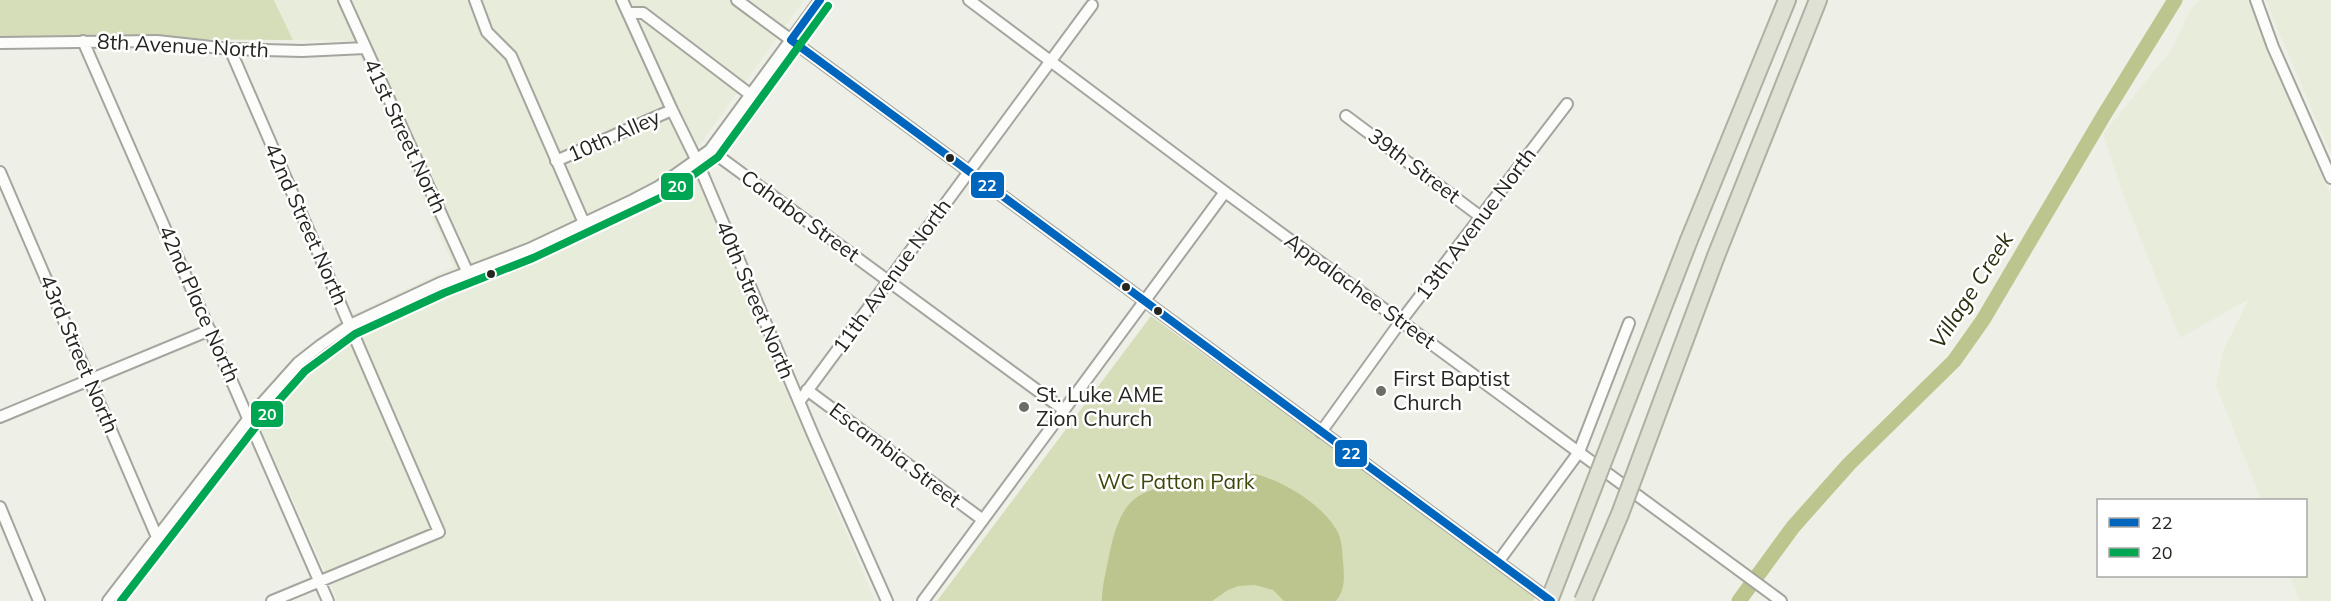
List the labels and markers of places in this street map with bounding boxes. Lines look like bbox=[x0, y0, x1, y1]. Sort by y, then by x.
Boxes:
unlabelled marker bbox=[944, 152, 956, 164]
unlabelled marker bbox=[485, 268, 497, 280]
unlabelled marker bbox=[1120, 281, 1132, 293]
unlabelled marker bbox=[1152, 305, 1164, 317]
place label: First Baptist Church bbox=[1393, 365, 1510, 415]
place label: St. Luke AME Zion Church bbox=[1036, 381, 1164, 431]
marker: First Baptist Church bbox=[1374, 384, 1388, 398]
marker: St. Luke AME Zion Church bbox=[1017, 400, 1031, 414]

